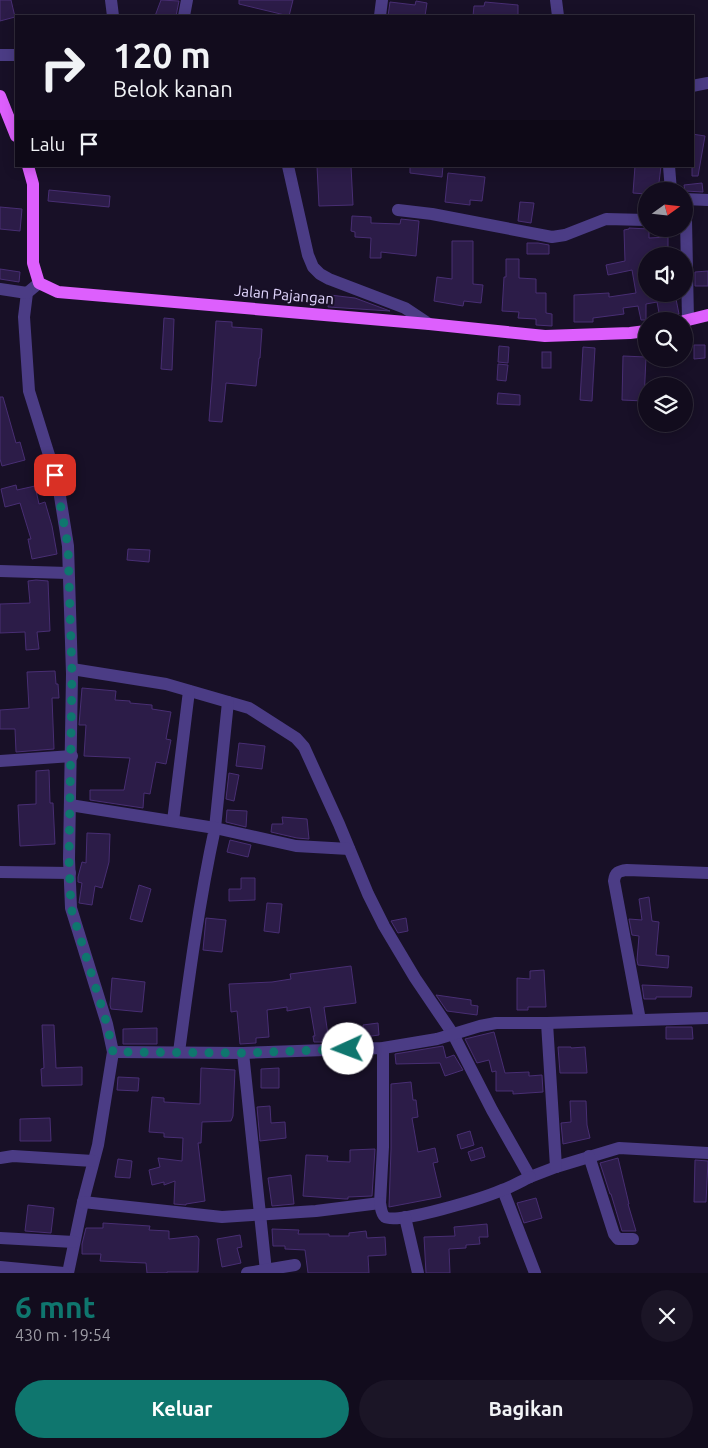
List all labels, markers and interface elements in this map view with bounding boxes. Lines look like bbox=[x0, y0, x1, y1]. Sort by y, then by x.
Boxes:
icon: right bbox=[30, 35, 95, 100]
text: 120 m bbox=[113, 35, 211, 75]
text: Belok kanan bbox=[113, 76, 233, 101]
icon: arrive bbox=[75, 130, 103, 158]
text: Lalu bbox=[30, 133, 65, 155]
north arrow bbox=[638, 182, 692, 238]
map controls bbox=[638, 182, 693, 432]
button: sound bbox=[638, 247, 693, 302]
street label: Jalan Pajangan bbox=[233, 282, 335, 307]
button: search bbox=[638, 312, 693, 367]
button: layers bbox=[638, 377, 693, 432]
pin bbox=[34, 454, 76, 496]
icon: arrive bbox=[41, 461, 69, 489]
position arrow bbox=[321, 1022, 373, 1074]
text: 6 mnt bbox=[15, 1290, 95, 1324]
button: close bbox=[641, 1290, 693, 1342]
text: 430 m · 19:54 bbox=[15, 1326, 111, 1344]
button: Keluar bbox=[15, 1380, 349, 1438]
button: Bagikan bbox=[359, 1380, 693, 1438]

